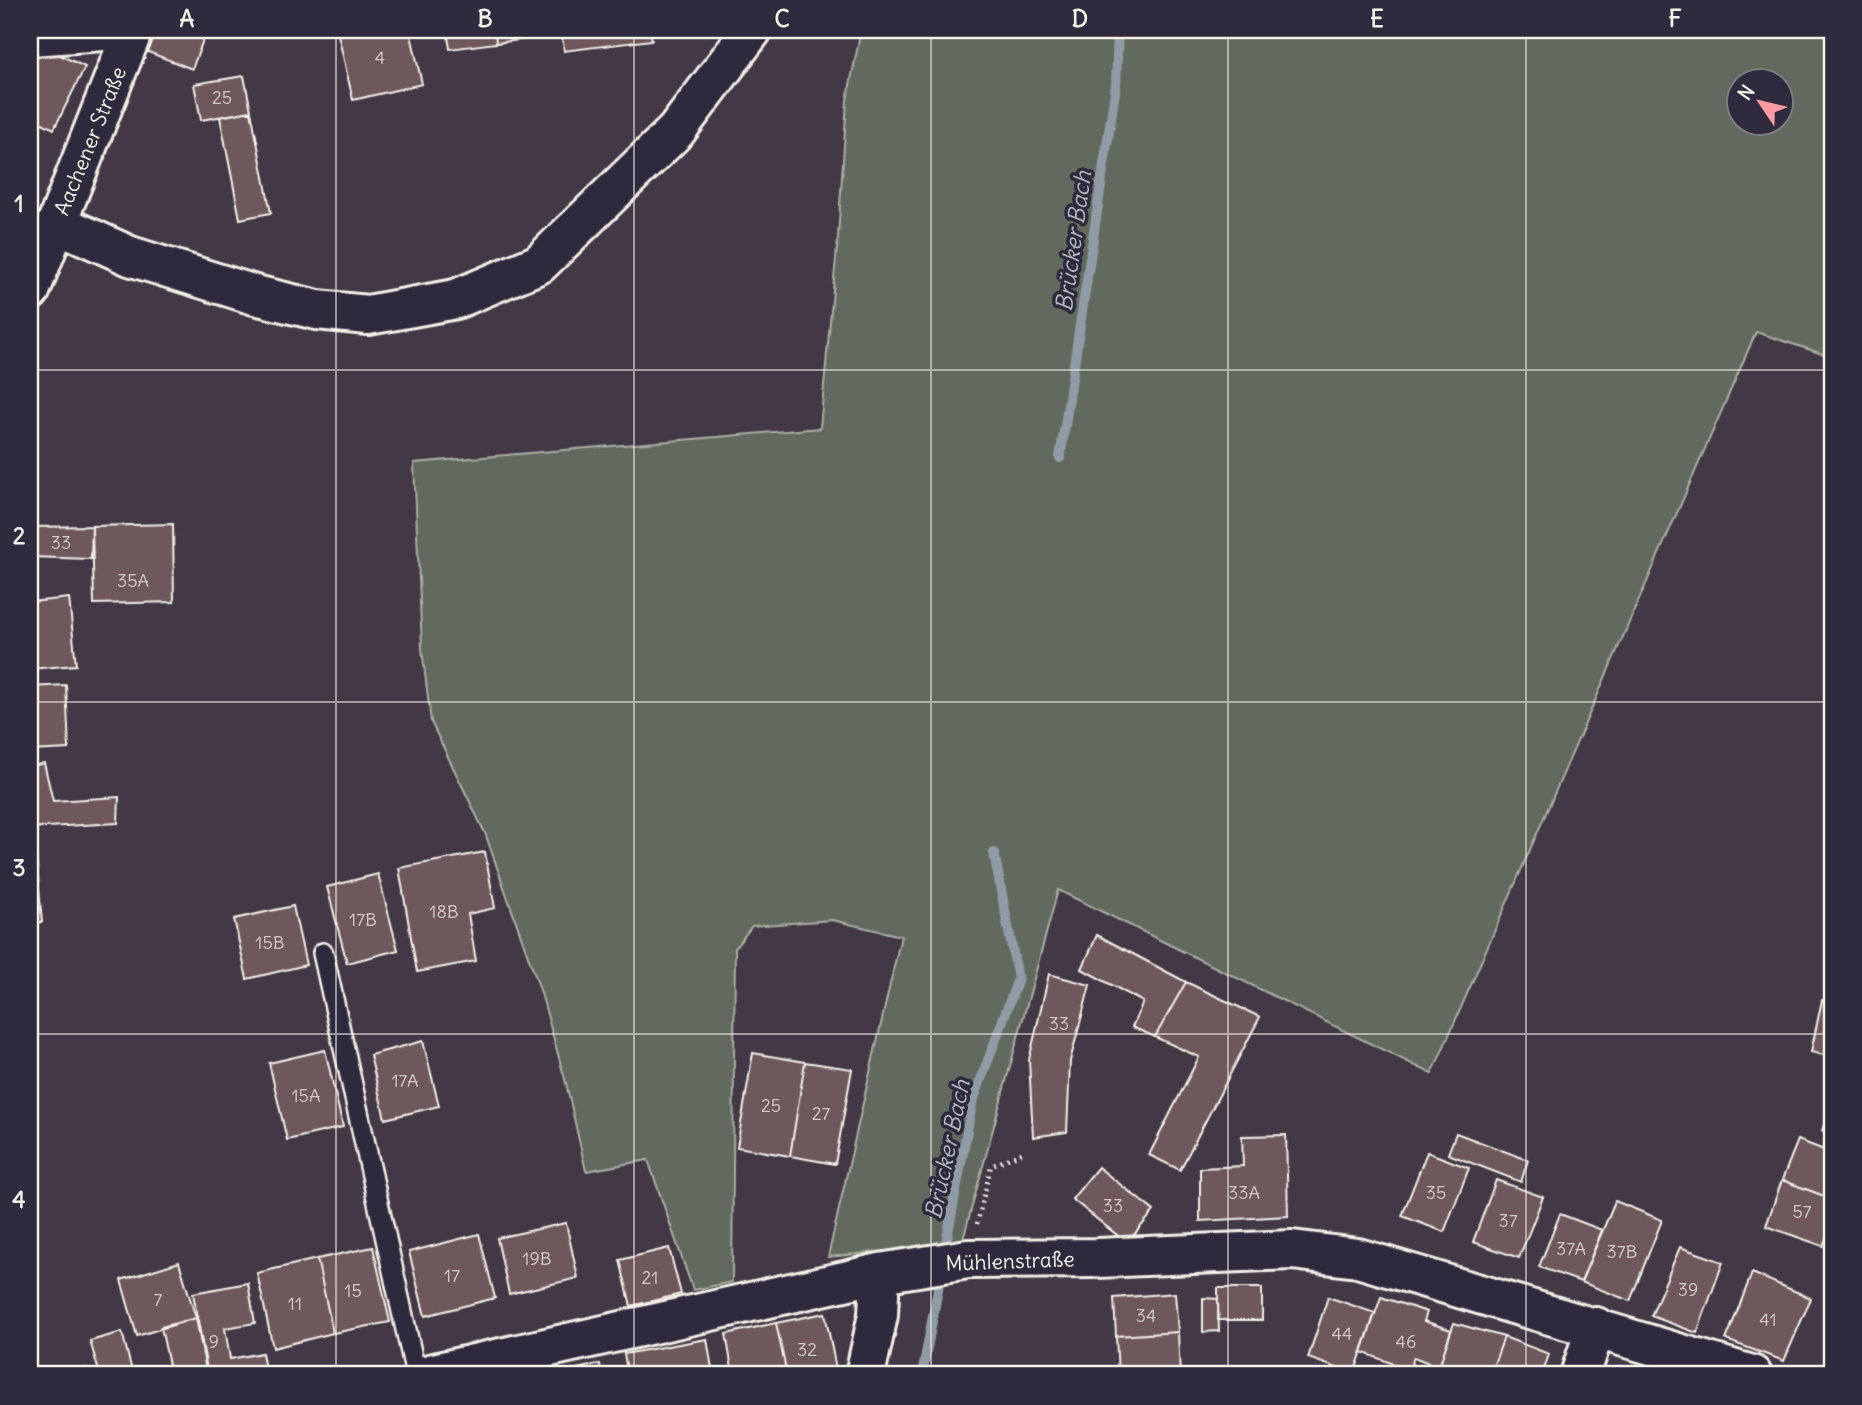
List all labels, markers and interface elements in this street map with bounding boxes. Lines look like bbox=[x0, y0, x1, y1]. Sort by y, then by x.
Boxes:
text: A bbox=[180, 4, 195, 33]
text: B bbox=[477, 4, 493, 33]
text: C bbox=[774, 4, 790, 33]
text: D bbox=[1072, 4, 1088, 33]
text: E bbox=[1370, 4, 1384, 33]
text: F bbox=[1668, 4, 1682, 33]
house number: 4 bbox=[375, 46, 385, 69]
street label: Aachener Straße bbox=[48, 63, 132, 219]
north arrow bbox=[1726, 66, 1796, 136]
text: N bbox=[1732, 80, 1760, 105]
house number: 25 bbox=[212, 86, 232, 109]
water label: Brücker Bach bbox=[1049, 168, 1097, 313]
text: 1 bbox=[14, 189, 24, 218]
text: 2 bbox=[13, 521, 26, 550]
house number: 33 bbox=[51, 531, 71, 554]
house number: 35A bbox=[117, 569, 149, 592]
text: 3 bbox=[12, 853, 26, 882]
house number: 18B bbox=[429, 900, 459, 923]
house number: 17B bbox=[349, 908, 377, 931]
house number: 15B bbox=[255, 931, 285, 954]
house number: 33 bbox=[1049, 1012, 1069, 1035]
house number: 17A bbox=[391, 1069, 419, 1092]
water label: Brücker Bach bbox=[918, 1076, 976, 1221]
house number: 15A bbox=[291, 1084, 321, 1107]
house number: 25 bbox=[761, 1094, 781, 1117]
house number: 27 bbox=[812, 1102, 831, 1125]
house number: 33A bbox=[1228, 1181, 1260, 1204]
house number: 35 bbox=[1426, 1181, 1446, 1204]
text: 4 bbox=[12, 1185, 26, 1214]
house number: 33 bbox=[1103, 1194, 1123, 1217]
house number: 57 bbox=[1792, 1200, 1812, 1223]
house number: 37 bbox=[1498, 1209, 1518, 1232]
house number: 37A bbox=[1556, 1237, 1586, 1260]
house number: 37B bbox=[1607, 1240, 1637, 1263]
street label: Mühlenstraße bbox=[945, 1245, 1075, 1277]
house number: 19B bbox=[522, 1247, 552, 1270]
house number: 17 bbox=[444, 1264, 460, 1287]
house number: 21 bbox=[641, 1266, 659, 1289]
house number: 39 bbox=[1678, 1278, 1698, 1301]
house number: 15 bbox=[344, 1279, 362, 1302]
house number: 7 bbox=[154, 1288, 163, 1311]
house number: 11 bbox=[288, 1292, 302, 1315]
house number: 34 bbox=[1136, 1304, 1156, 1327]
house number: 41 bbox=[1759, 1308, 1777, 1331]
house number: 44 bbox=[1332, 1322, 1352, 1345]
house number: 9 bbox=[209, 1330, 219, 1353]
house number: 46 bbox=[1396, 1330, 1416, 1353]
house number: 32 bbox=[797, 1338, 817, 1361]

